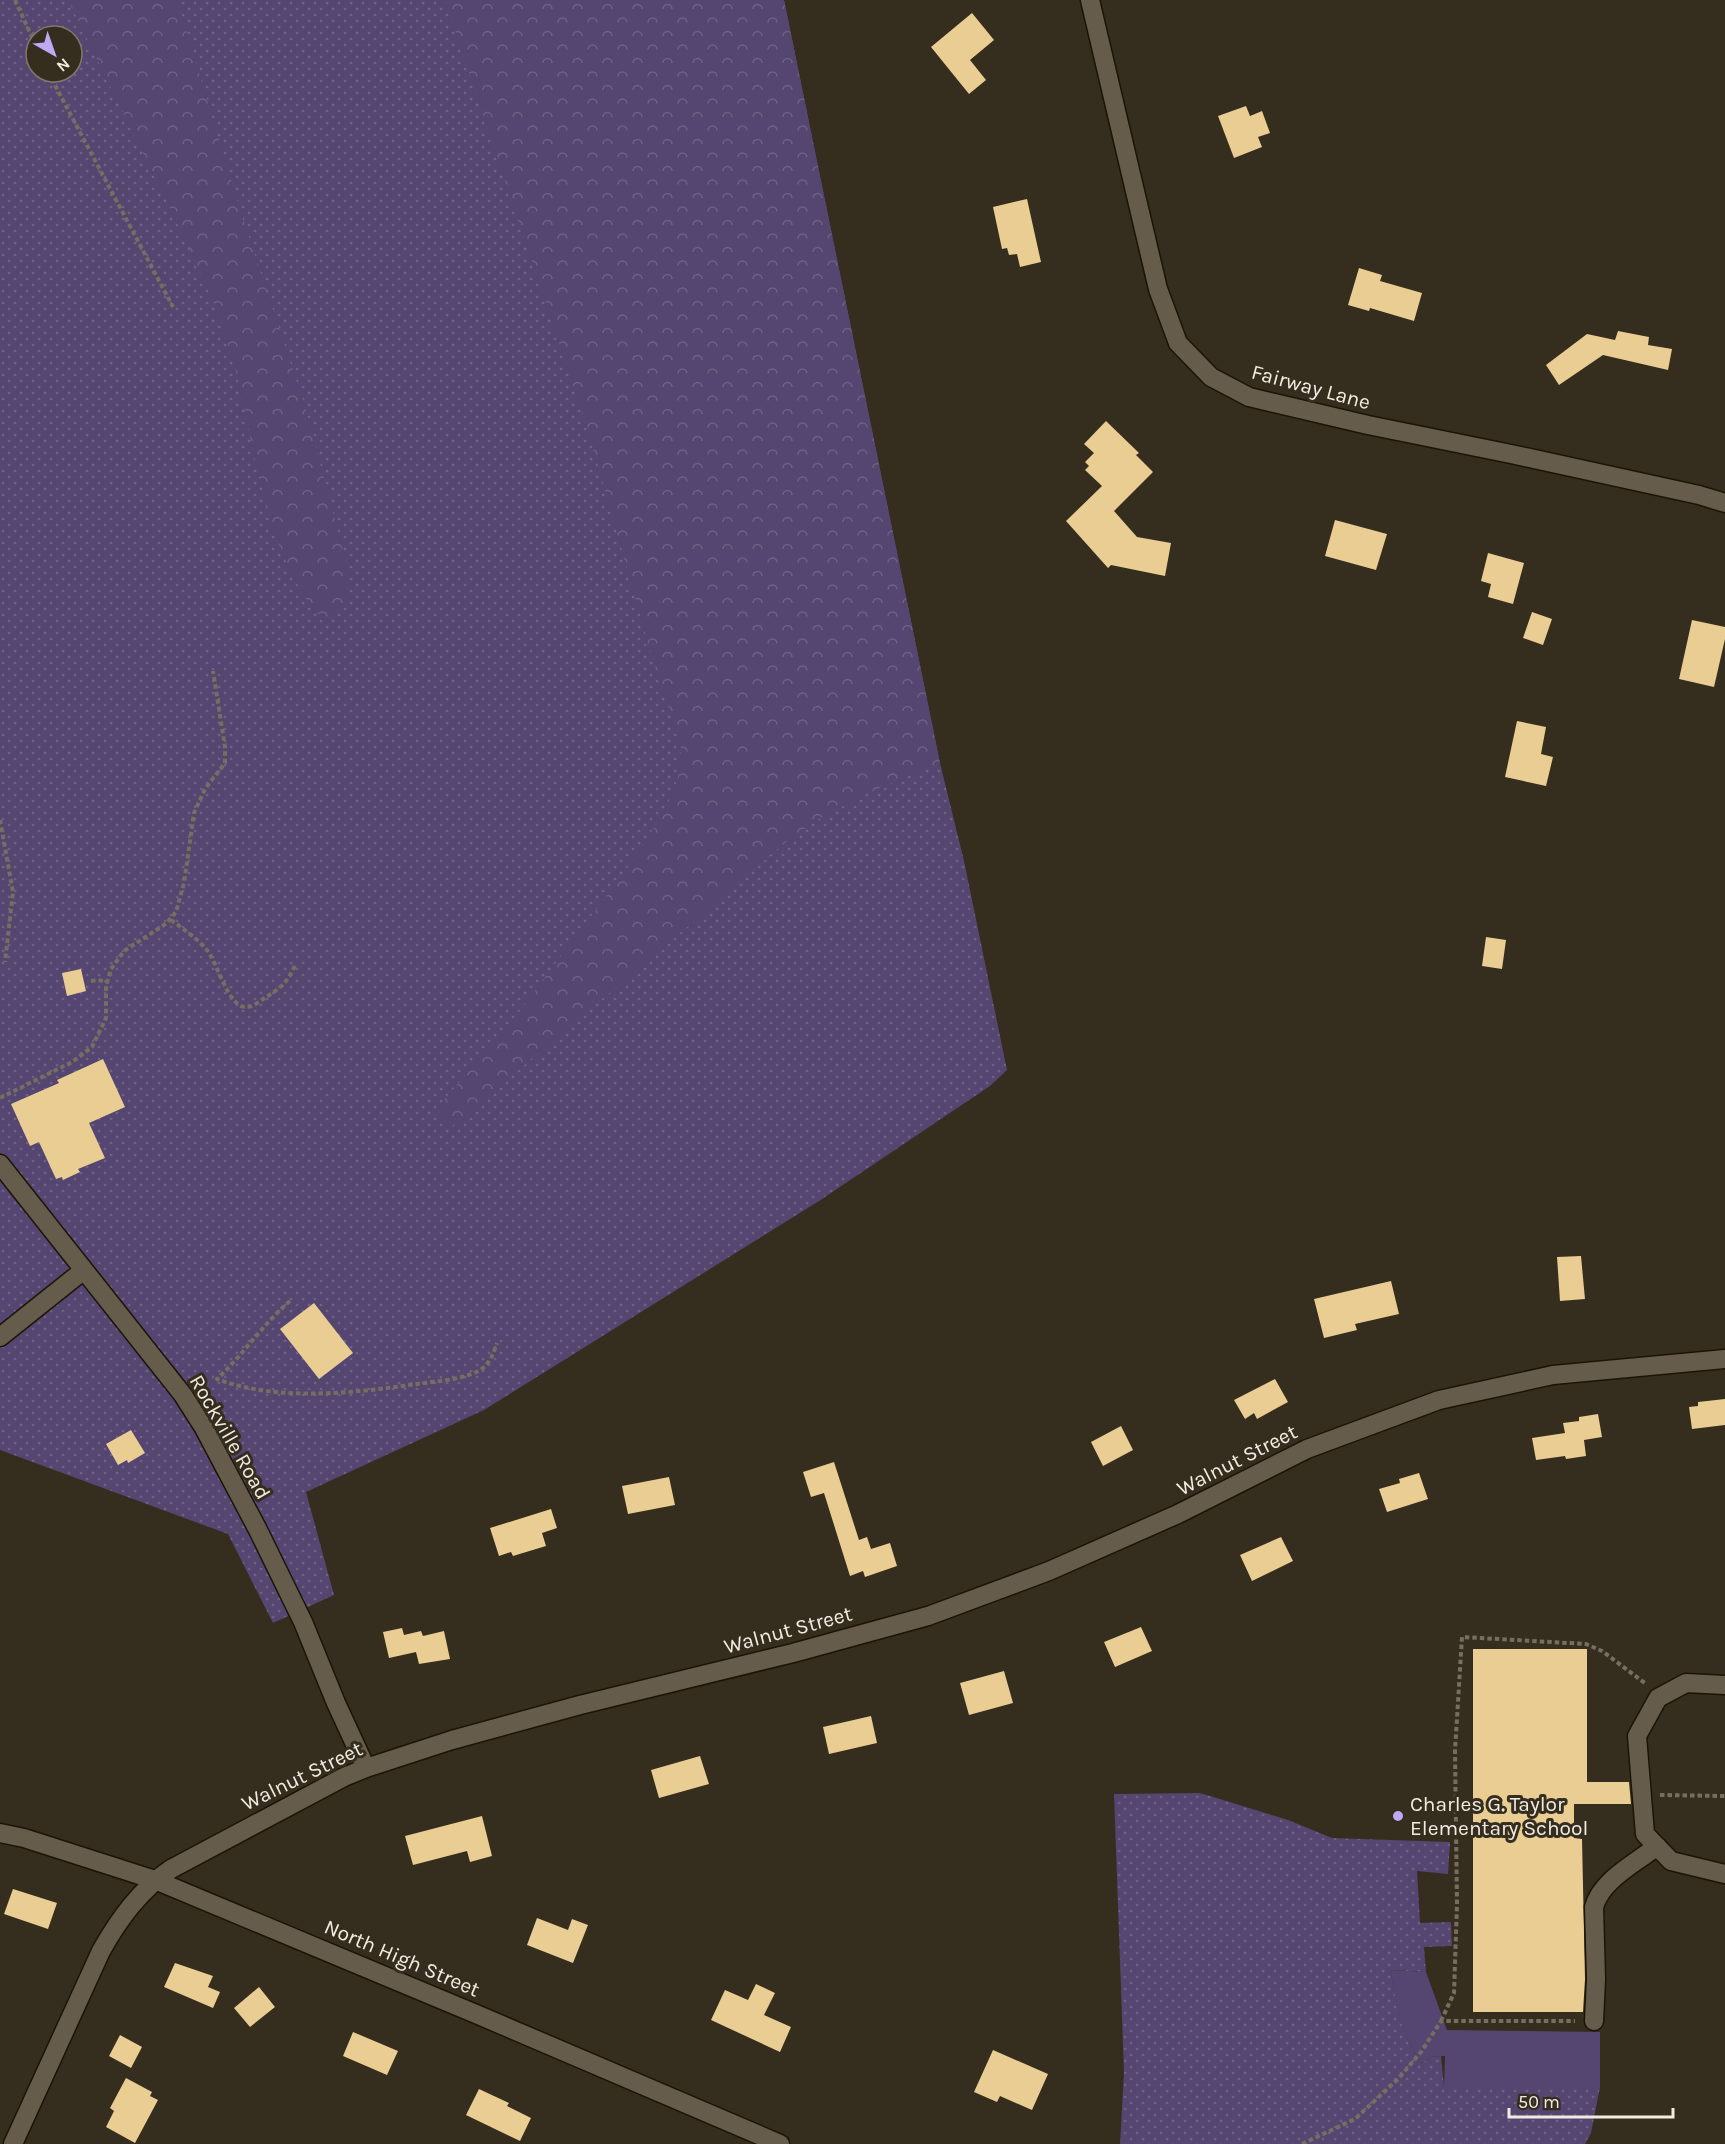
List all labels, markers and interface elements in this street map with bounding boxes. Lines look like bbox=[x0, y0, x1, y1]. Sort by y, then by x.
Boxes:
north arrow bbox=[24, 24, 84, 84]
text: N bbox=[53, 54, 74, 76]
street label: Fairway Lane bbox=[1249, 360, 1373, 414]
street label: Rockville Road bbox=[185, 1371, 275, 1503]
street label: Walnut Street bbox=[1173, 1419, 1301, 1501]
street label: Walnut Street bbox=[721, 1601, 855, 1659]
street label: Walnut Street bbox=[238, 1736, 366, 1816]
place label: Charles G. Taylor Elementary School bbox=[1410, 1792, 1588, 1840]
marker: Charles G. Taylor Elementary School bbox=[1391, 1809, 1405, 1823]
street label: North High Street bbox=[321, 1914, 483, 2002]
scale bar bbox=[1509, 2081, 1672, 2119]
text: 50 m bbox=[1518, 2091, 1560, 2113]

